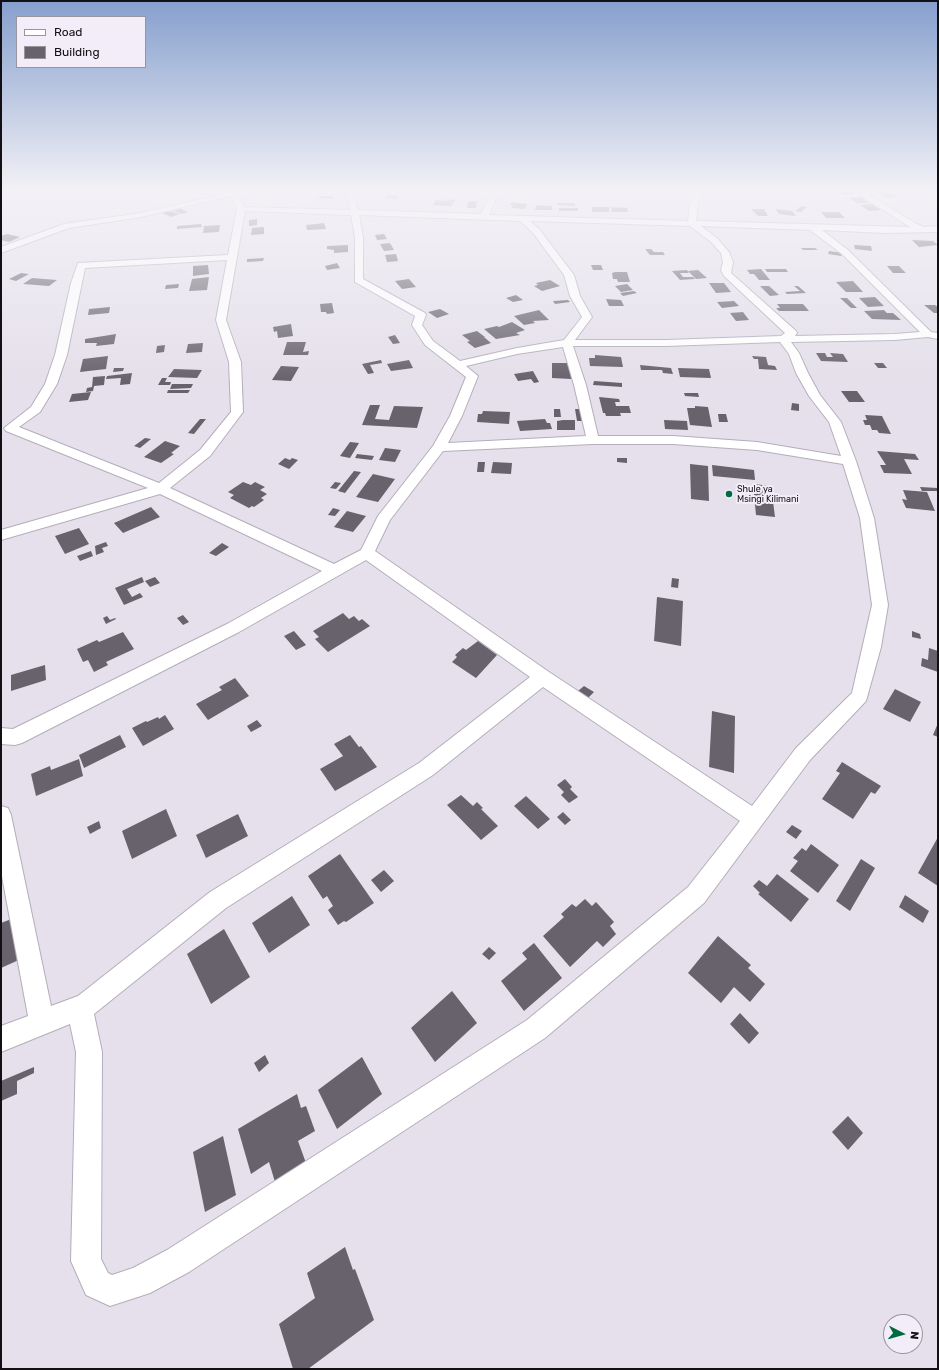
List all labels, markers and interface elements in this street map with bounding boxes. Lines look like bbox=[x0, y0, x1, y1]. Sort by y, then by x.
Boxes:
legend bbox=[16, 16, 146, 68]
text: Road bbox=[54, 25, 82, 39]
text: Building bbox=[54, 45, 100, 59]
place label: Shule ya Msingi Kilimani bbox=[737, 484, 799, 505]
marker: Shule ya Msingi Kilimani bbox=[724, 489, 734, 499]
north arrow bbox=[883, 1314, 923, 1354]
text: N bbox=[908, 1331, 921, 1340]

